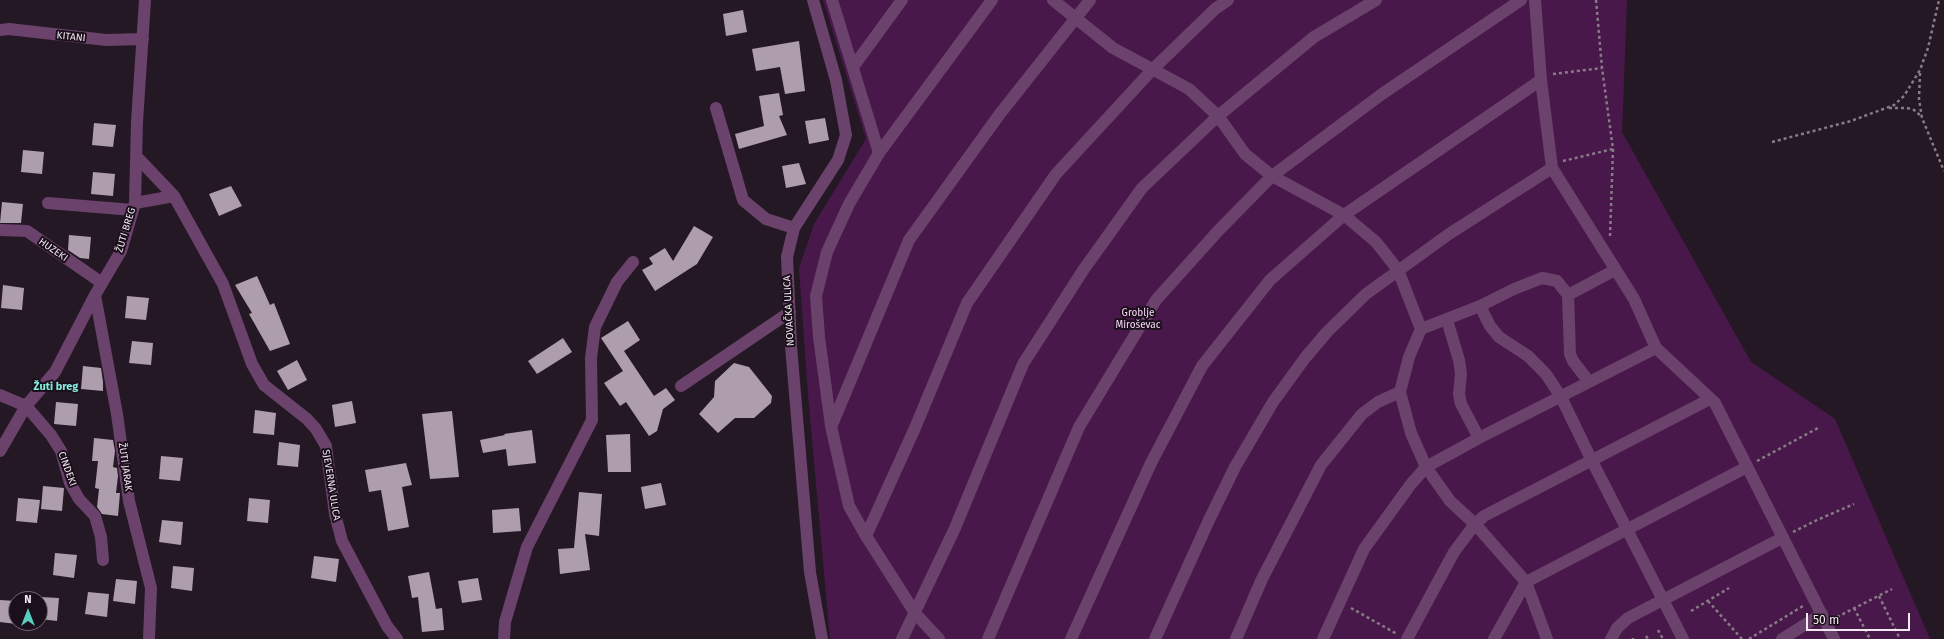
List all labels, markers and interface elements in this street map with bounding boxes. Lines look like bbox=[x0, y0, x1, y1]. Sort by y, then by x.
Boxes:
street label: KITANI bbox=[56, 30, 86, 44]
street label: ŽUTI BREG bbox=[114, 206, 138, 254]
street label: HUZEKI bbox=[36, 236, 70, 264]
street label: NOVAČKA ULICA bbox=[781, 275, 797, 347]
park label: Groblje Miroševac bbox=[1115, 307, 1161, 330]
district label: Žuti breg bbox=[34, 380, 78, 394]
street label: ŽUTI JARAK bbox=[116, 442, 134, 492]
street label: SJEVERNA ULICA bbox=[319, 449, 343, 521]
street label: CINDEKI bbox=[55, 450, 79, 488]
north arrow bbox=[8, 591, 48, 631]
text: N bbox=[24, 593, 32, 606]
scale bar bbox=[1808, 605, 1912, 631]
text: 50 m bbox=[1813, 613, 1839, 627]

